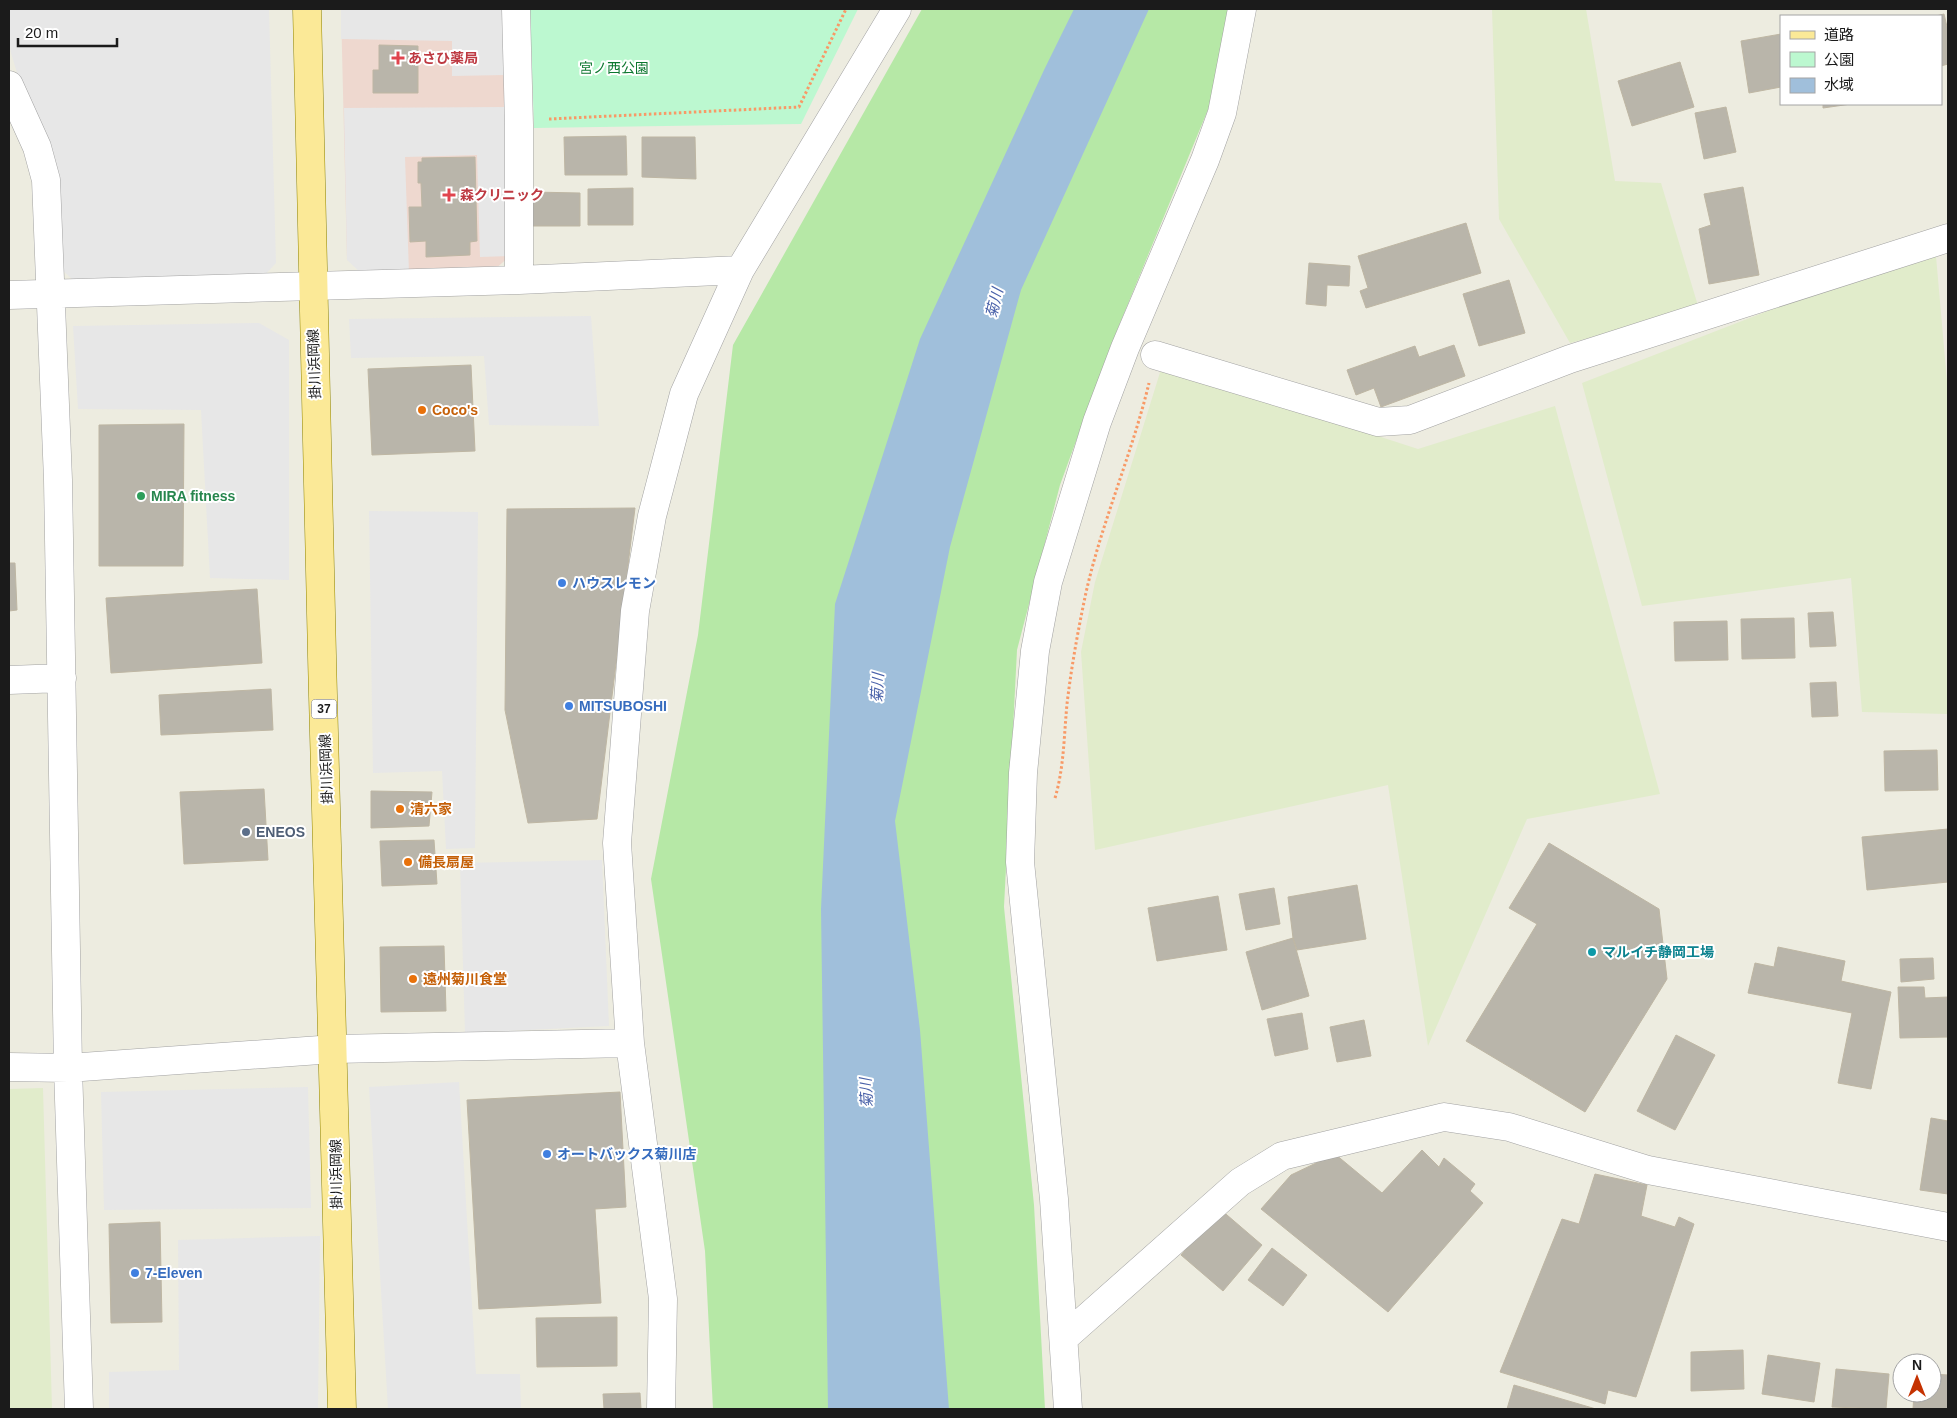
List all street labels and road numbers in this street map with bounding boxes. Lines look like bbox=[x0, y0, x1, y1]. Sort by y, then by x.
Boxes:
street label: 掛川浜岡線 bbox=[305, 329, 323, 399]
road number: 37 bbox=[312, 700, 336, 719]
street label: 掛川浜岡線 bbox=[317, 734, 335, 804]
street label: 掛川浜岡線 bbox=[327, 1139, 345, 1209]

